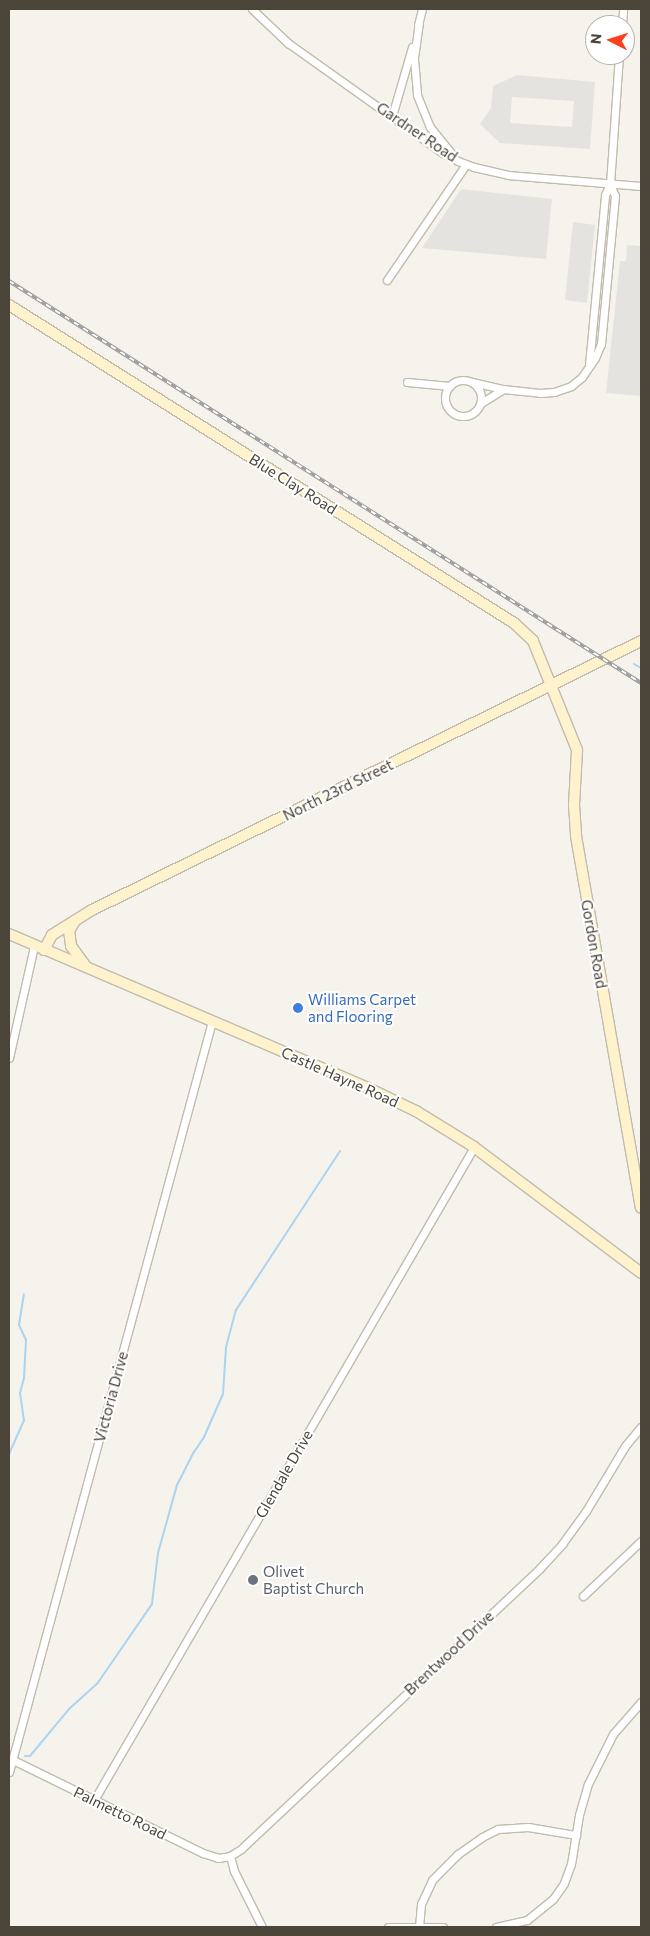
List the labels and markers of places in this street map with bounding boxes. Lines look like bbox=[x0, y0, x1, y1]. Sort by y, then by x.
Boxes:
place label: Williams Carpet and Flooring bbox=[308, 990, 416, 1025]
marker: Williams Carpet and Flooring bbox=[292, 1002, 304, 1014]
place label: Olivet Baptist Church bbox=[263, 1562, 364, 1597]
marker: Olivet Baptist Church bbox=[247, 1574, 259, 1586]

